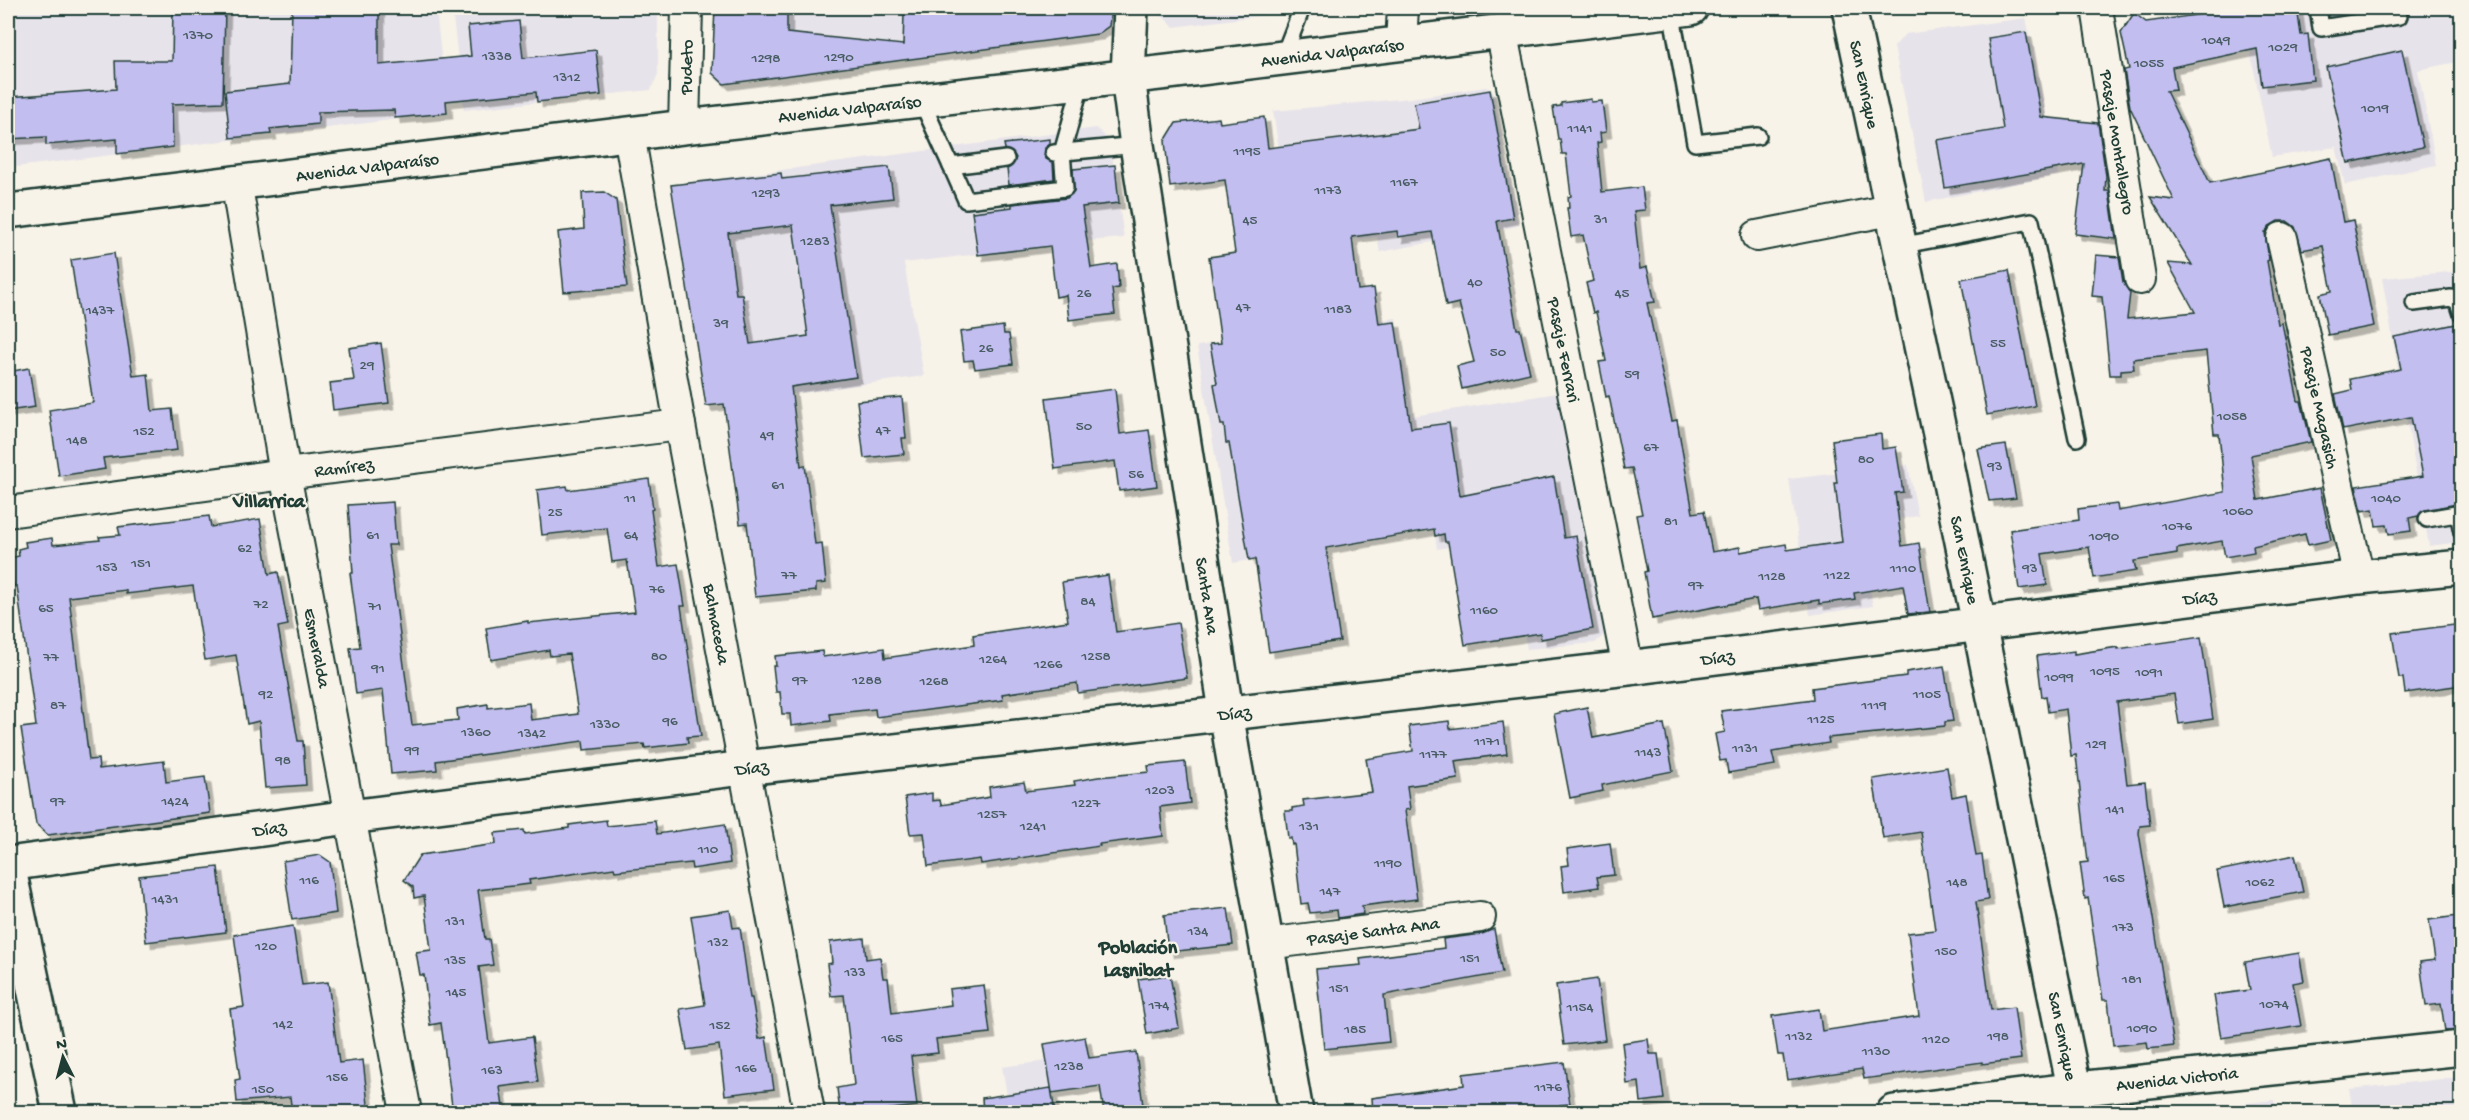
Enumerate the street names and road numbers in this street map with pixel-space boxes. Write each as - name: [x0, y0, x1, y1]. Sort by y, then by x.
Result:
- street label: Avenida Valparaíso: [1260, 35, 1406, 74]
- street label: Pudeto: [677, 39, 699, 96]
- street label: San Enrique: [1843, 39, 1883, 132]
- street label: Pasaje Montallegro: [2094, 68, 2138, 217]
- street label: Avenida Valparaíso: [777, 92, 923, 129]
- street label: Avenida Valparaíso: [295, 150, 440, 188]
- street label: Pasaje Ferrari: [1541, 295, 1583, 405]
- street label: Pasaje Magasich: [2294, 344, 2342, 472]
- street label: Ramírez: [313, 455, 376, 483]
- street label: San Enrique: [1944, 514, 1983, 607]
- street label: Santa Ana: [1189, 556, 1222, 637]
- street label: Balmaceda: [697, 581, 733, 668]
- street label: Díaz: [2181, 587, 2219, 612]
- street label: Esmeralda: [298, 607, 334, 691]
- street label: Díaz: [1699, 647, 1737, 672]
- street label: Díaz: [1216, 703, 1254, 727]
- street label: Díaz: [733, 757, 771, 782]
- street label: Díaz: [251, 818, 289, 843]
- street label: Pasaje Santa Ana: [1305, 914, 1442, 952]
- street label: San Enrique: [2042, 990, 2080, 1083]
- street label: Avenida Victoria: [2115, 1064, 2240, 1098]

